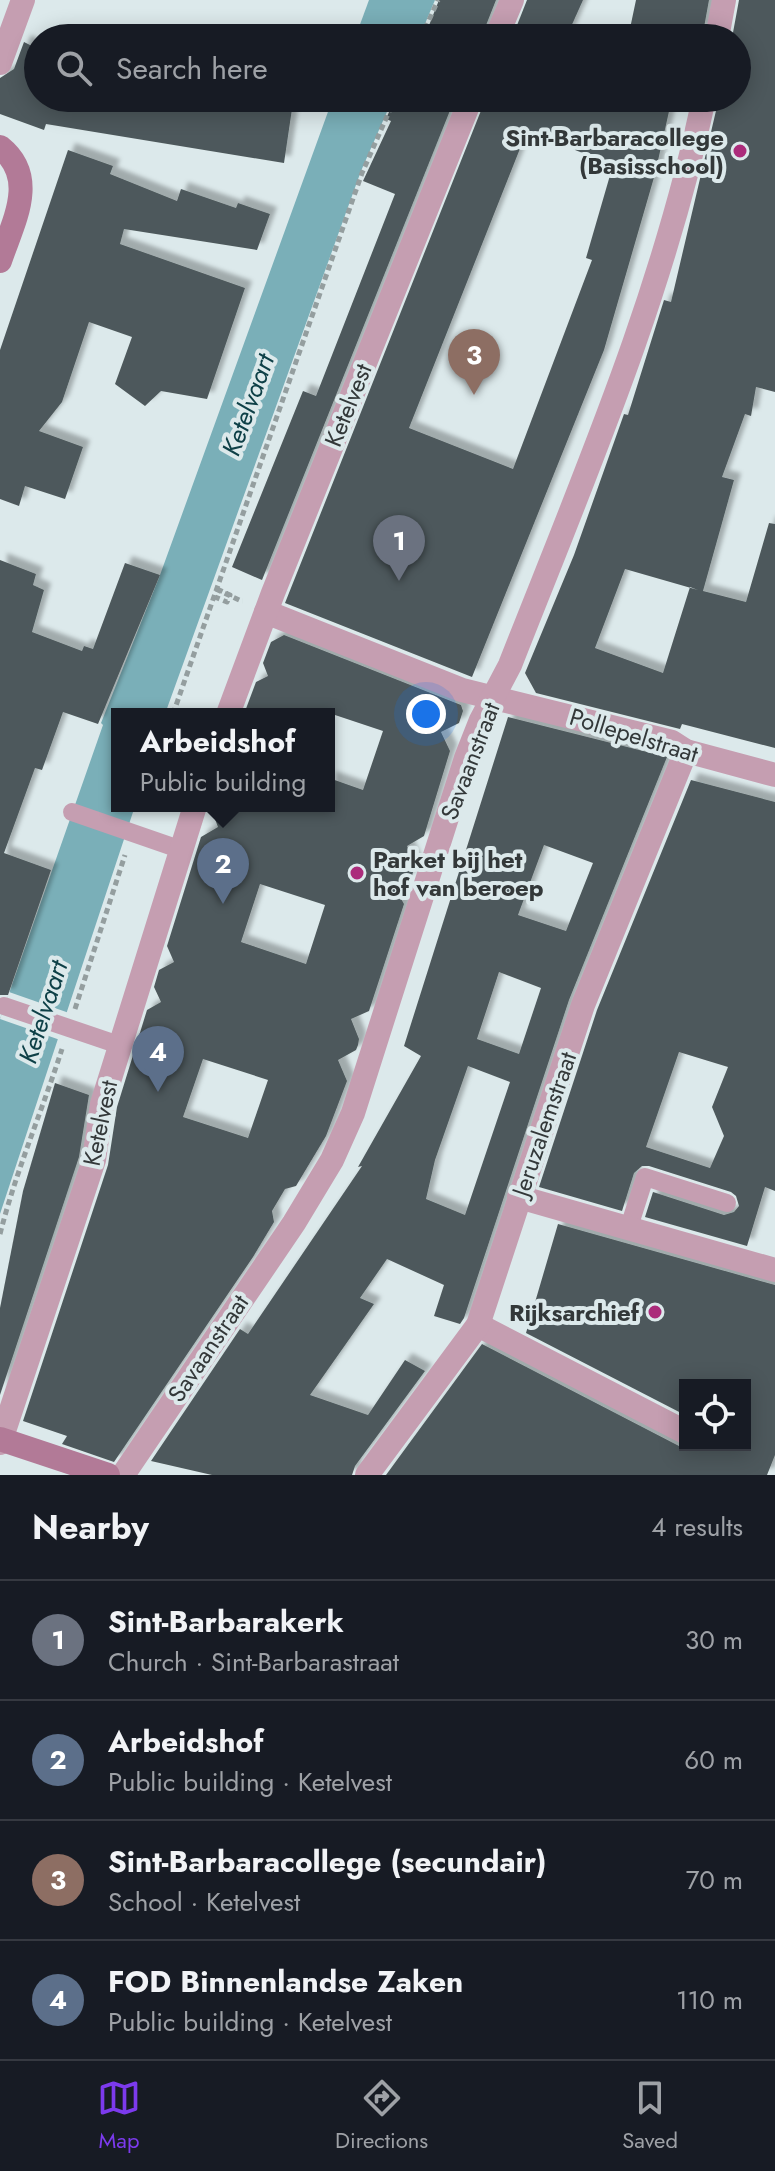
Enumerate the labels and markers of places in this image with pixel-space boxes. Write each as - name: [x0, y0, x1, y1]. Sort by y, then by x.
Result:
- place label: Sint-Barbaracollege (Basisschool): [505, 120, 724, 183]
- marker: Sint-Barbaracollege (Basisschool): [731, 142, 749, 160]
- pin: 3: [448, 329, 500, 395]
- pin: 1: [373, 515, 425, 581]
- pin: 2: [197, 838, 249, 904]
- place label: Parket bij het hof van beroep: [373, 842, 544, 905]
- marker: Parket bij het hof van beroep: [348, 864, 366, 882]
- pin: 4: [132, 1026, 184, 1092]
- place label: Rijksarchief: [509, 1295, 641, 1330]
- marker: Rijksarchief: [646, 1303, 664, 1321]

